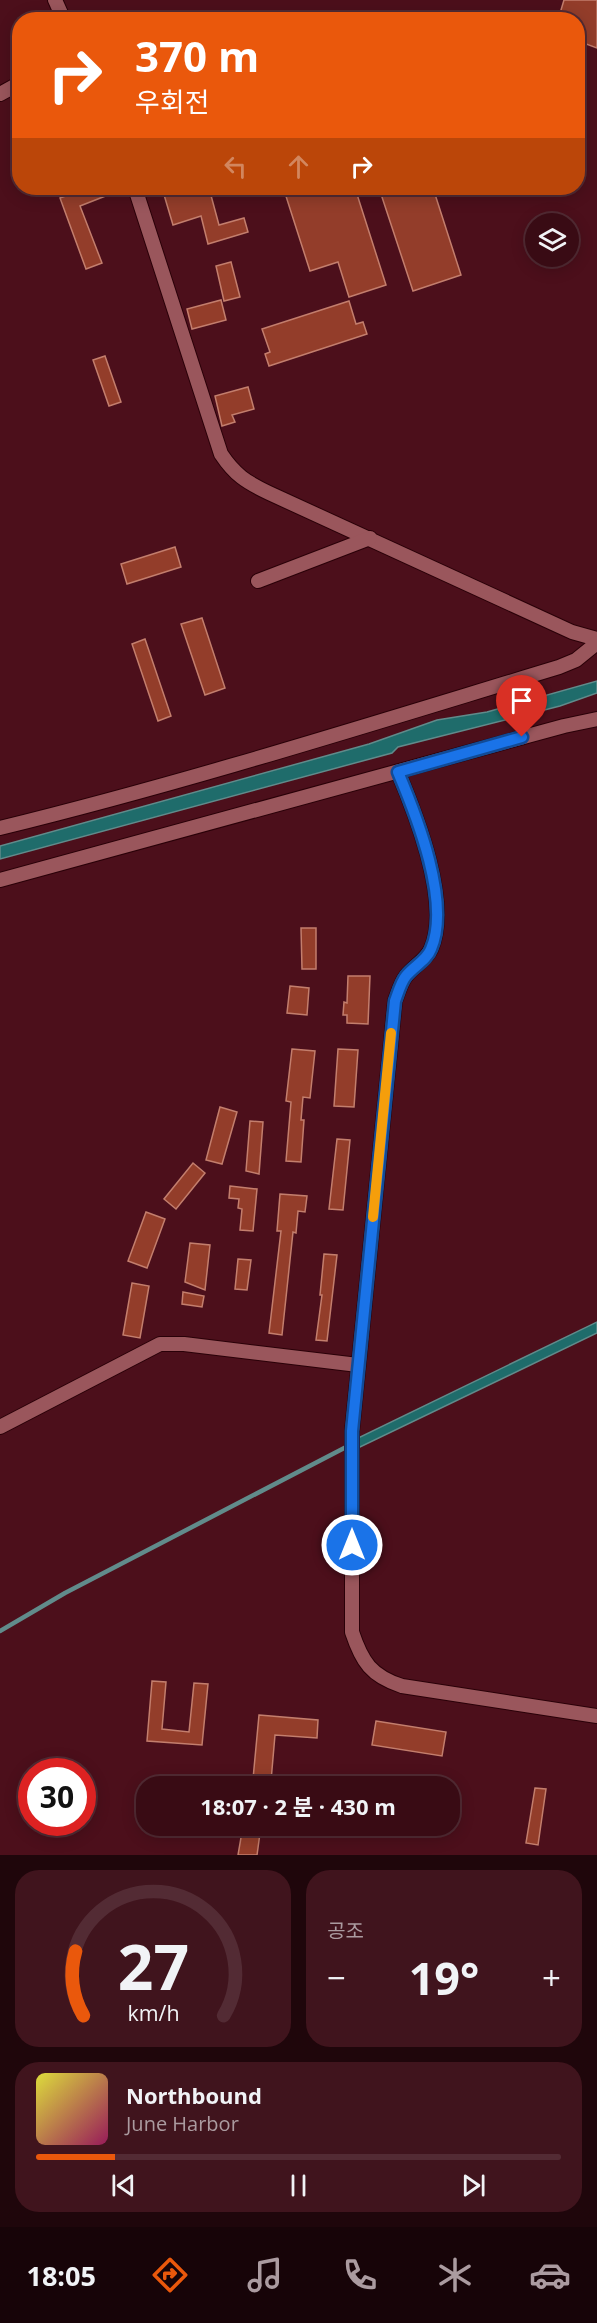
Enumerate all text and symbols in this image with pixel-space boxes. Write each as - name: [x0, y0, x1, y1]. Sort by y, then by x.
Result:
- text: 370 m: [135, 27, 259, 84]
- icon: right: [36, 36, 114, 114]
- text: 우회전: [135, 83, 210, 120]
- icon: left: [219, 150, 252, 183]
- icon: ahead: [282, 150, 315, 183]
- icon: right: [345, 150, 378, 183]
- map controls: [525, 213, 579, 267]
- button: layers: [525, 213, 579, 267]
- pin: [496, 675, 547, 737]
- icon: arrive: [505, 684, 538, 717]
- position arrow: [320, 1513, 384, 1577]
- speed limit sign: 30: [18, 1758, 96, 1836]
- text: 18:07 · 2 분 · 430 m: [200, 1791, 396, 1821]
- text: 공조: [327, 1917, 364, 1944]
- text: 27: [117, 1923, 189, 2008]
- text: 19°: [409, 1947, 479, 2008]
- text: −: [327, 1955, 346, 2000]
- text: +: [542, 1955, 561, 2000]
- text: km/h: [127, 1998, 179, 2027]
- text: Northbound: [126, 2080, 262, 2110]
- text: June Harbor: [126, 2110, 239, 2137]
- icon: previous: [107, 2169, 140, 2202]
- icon: pause: [282, 2169, 315, 2202]
- icon: next: [457, 2169, 490, 2202]
- icon: directions: [149, 2254, 191, 2296]
- icon: music: [244, 2254, 286, 2296]
- icon: phone: [339, 2254, 381, 2296]
- icon: climate: [434, 2254, 476, 2296]
- icon: car: [529, 2254, 571, 2296]
- text: 18:05: [26, 2257, 96, 2294]

